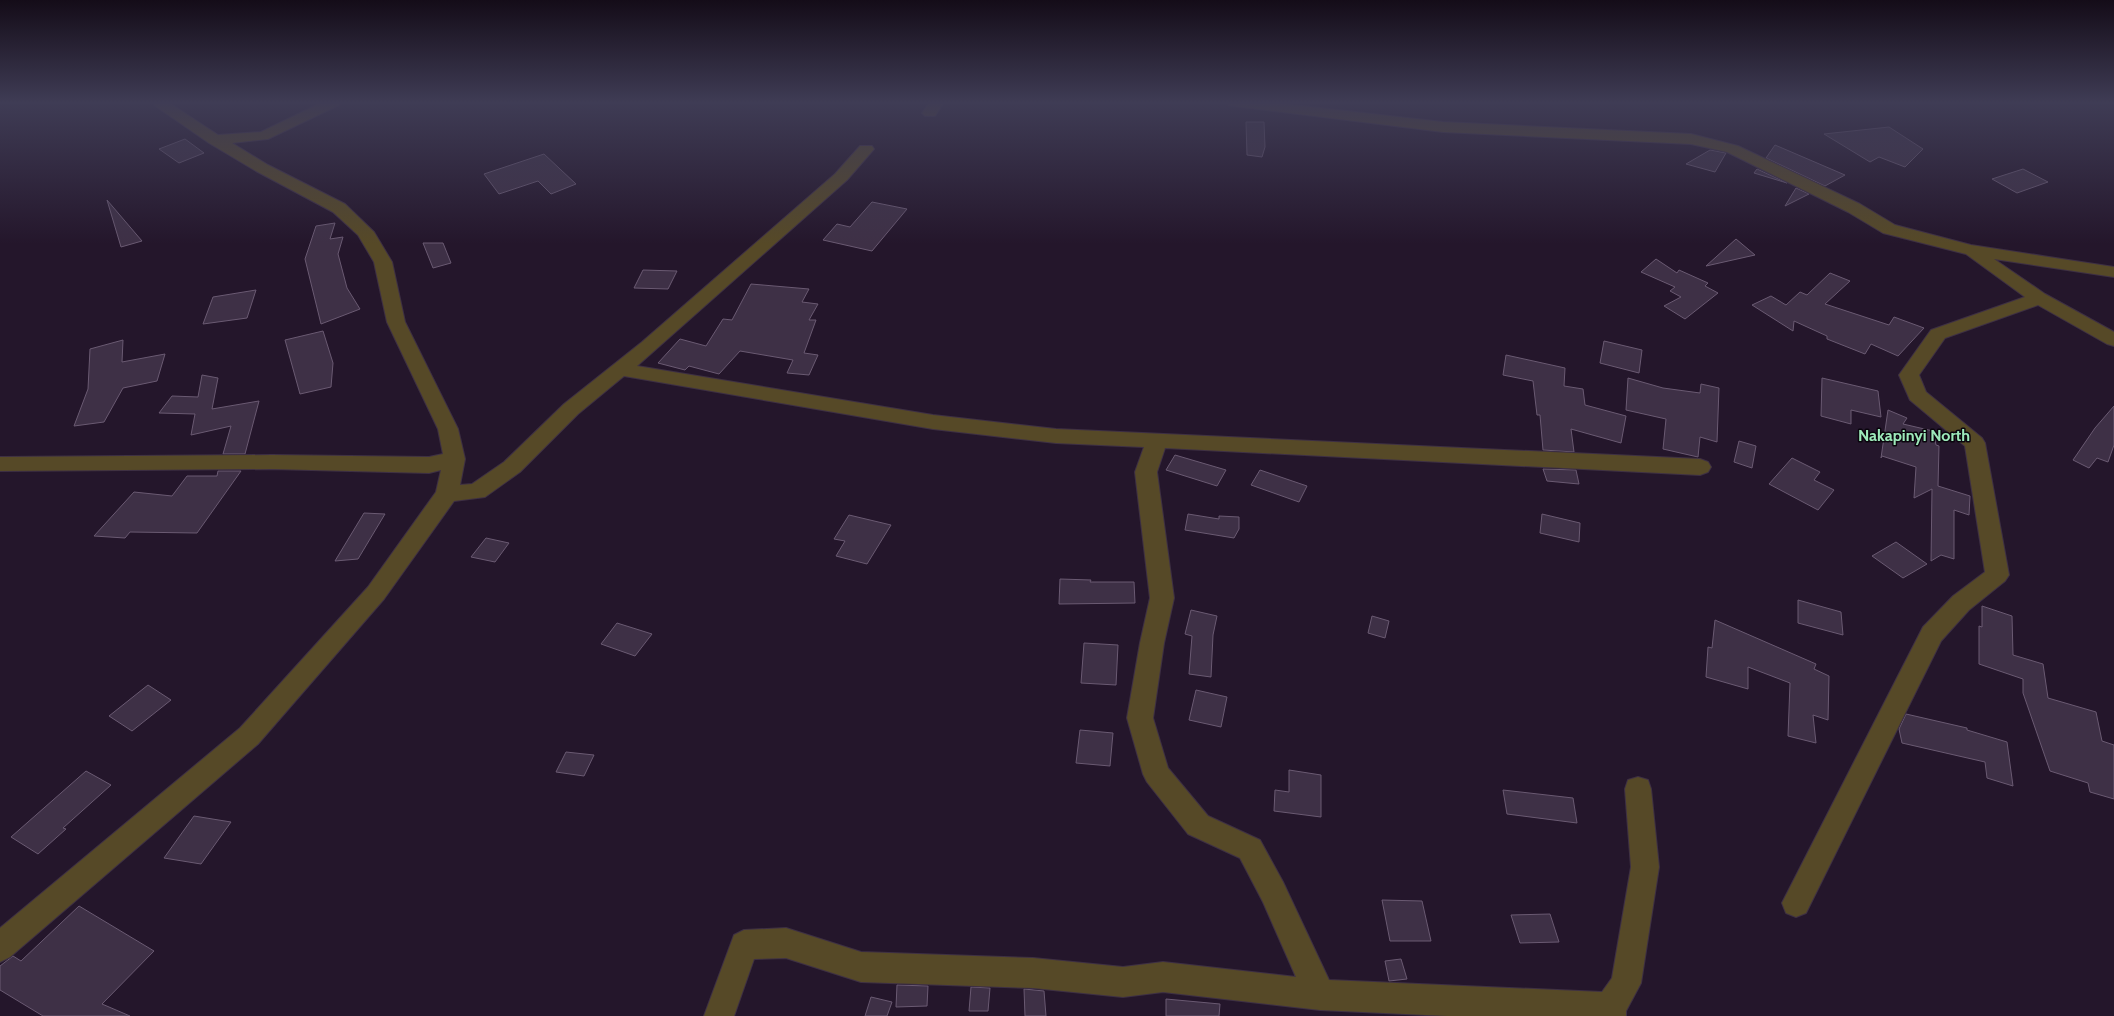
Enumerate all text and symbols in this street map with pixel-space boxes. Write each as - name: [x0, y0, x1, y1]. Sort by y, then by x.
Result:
- district label: Nakapinyi North: [1858, 426, 1970, 445]

